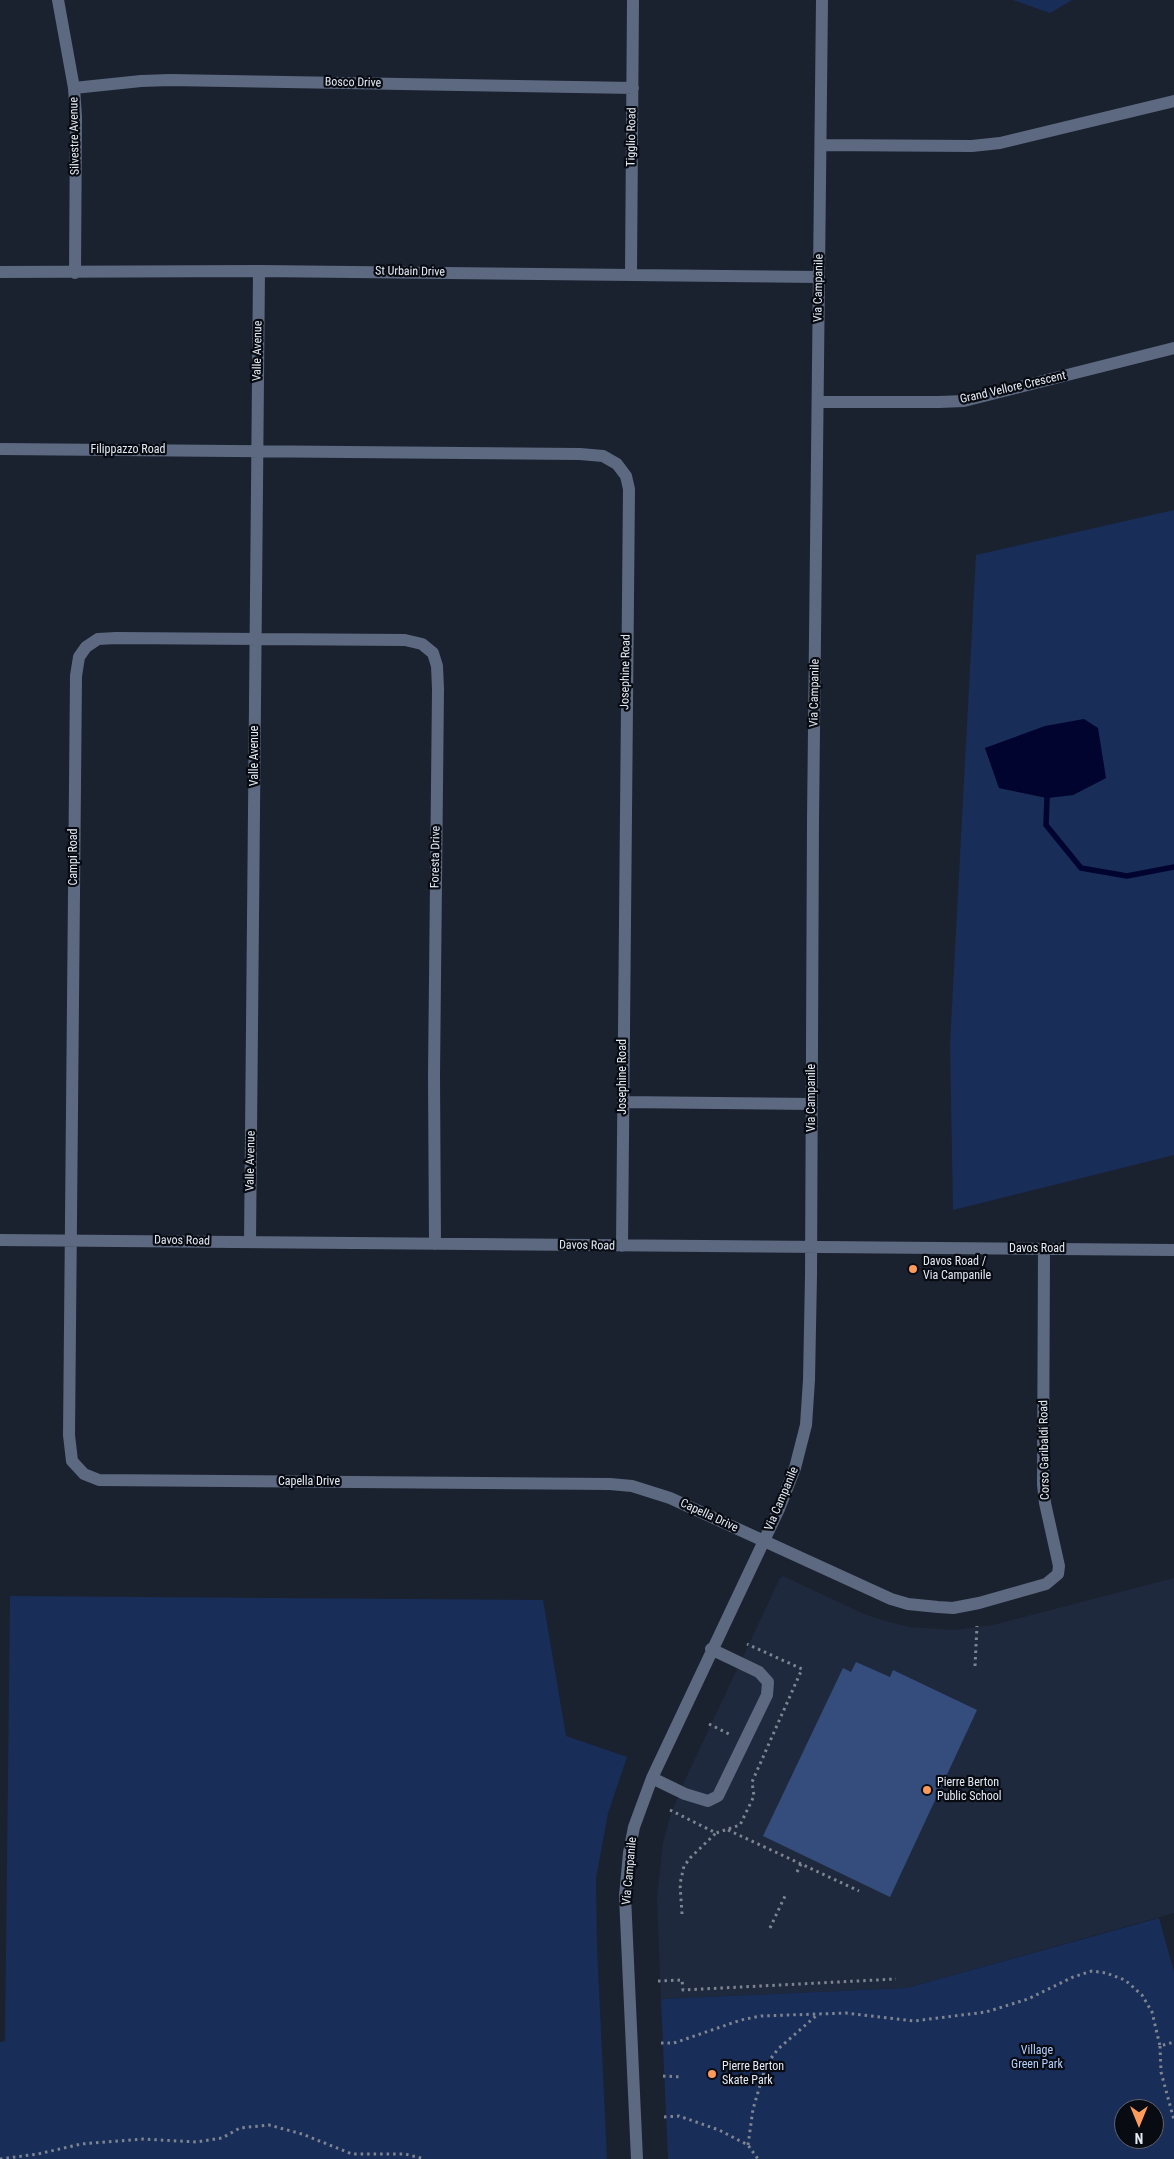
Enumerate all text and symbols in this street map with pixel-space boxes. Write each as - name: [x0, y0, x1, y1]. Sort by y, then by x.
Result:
- street label: Bosco Drive: [325, 75, 381, 91]
- street label: Silvestre Avenue: [67, 97, 83, 175]
- street label: Tigglio Road: [624, 107, 640, 167]
- street label: Via Campanile: [811, 254, 827, 322]
- street label: St Urbain Drive: [375, 264, 445, 280]
- street label: Valle Avenue: [250, 321, 266, 381]
- street label: Grand Vellore Crescent: [959, 369, 1067, 407]
- street label: Filippazzo Road: [91, 443, 165, 457]
- street label: Josephine Road: [618, 634, 634, 710]
- street label: Via Campanile: [807, 659, 823, 727]
- street label: Valle Avenue: [248, 726, 262, 786]
- street label: Foresta Drive: [428, 826, 444, 888]
- street label: Campi Road: [67, 828, 81, 886]
- street label: Josephine Road: [616, 1039, 630, 1115]
- street label: Via Campanile: [805, 1064, 819, 1132]
- street label: Valle Avenue: [243, 1131, 259, 1191]
- street label: Davos Road: [154, 1233, 210, 1249]
- street label: Davos Road: [559, 1238, 615, 1254]
- street label: Davos Road: [1009, 1242, 1065, 1256]
- place label: Davos Road / Via Campanile: [923, 1255, 991, 1283]
- marker: Davos Road / Via Campanile: [907, 1263, 919, 1275]
- street label: Corso Garibaldi Road: [1037, 1400, 1053, 1500]
- street label: Via Campanile: [762, 1465, 802, 1533]
- street label: Capella Drive: [278, 1475, 340, 1489]
- street label: Capella Drive: [678, 1496, 740, 1536]
- place label: Pierre Berton Public School: [937, 1776, 1002, 1804]
- marker: Pierre Berton Public School: [921, 1784, 933, 1796]
- street label: Via Campanile: [620, 1836, 640, 1906]
- park label: Village Green Park: [1011, 2044, 1063, 2072]
- place label: Pierre Berton Skate Park: [722, 2060, 784, 2088]
- marker: Pierre Berton Skate Park: [706, 2068, 718, 2080]
- north arrow: [1114, 2099, 1164, 2149]
- text: N: [1135, 2130, 1143, 2146]

